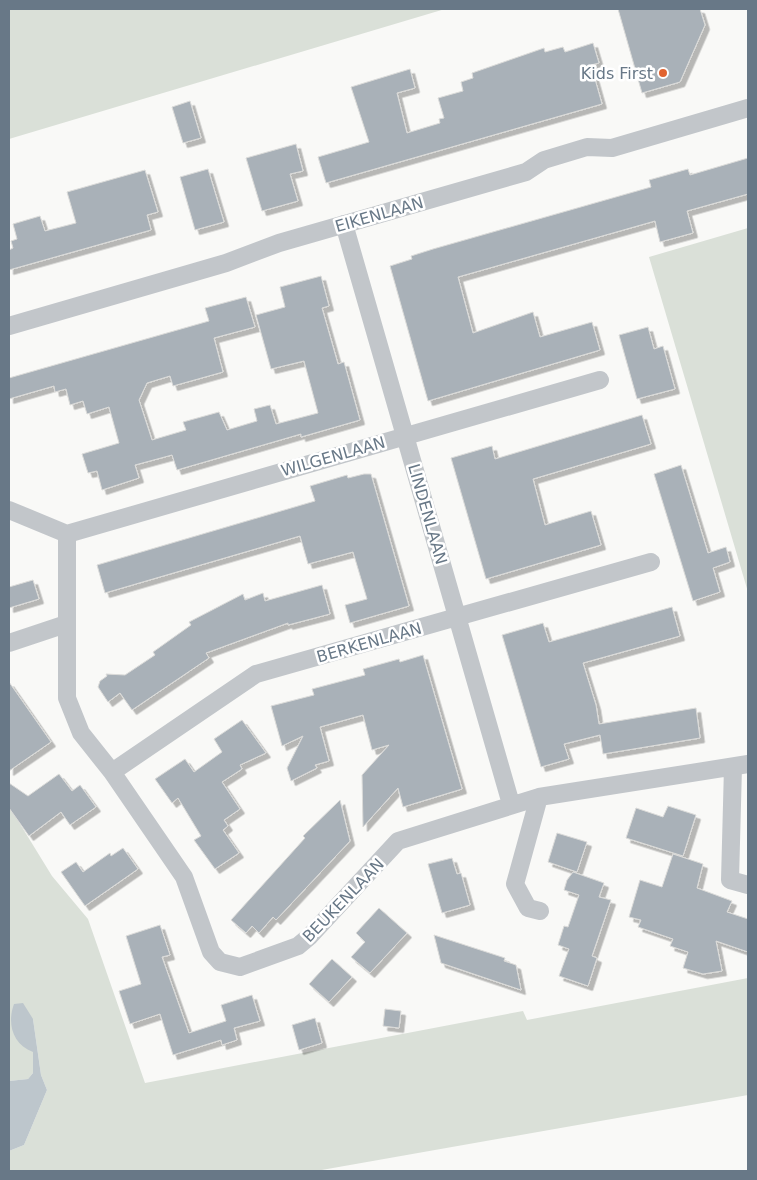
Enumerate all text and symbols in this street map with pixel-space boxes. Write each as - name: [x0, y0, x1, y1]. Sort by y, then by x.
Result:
- place label: Kids First: [581, 64, 653, 83]
- marker: Kids First: [657, 67, 669, 79]
- street label: EIKENLAAN: [333, 193, 425, 236]
- street label: WILGENLAAN: [279, 433, 387, 480]
- street label: LINDENLAAN: [404, 462, 451, 567]
- street label: BERKENLAAN: [314, 618, 424, 667]
- street label: BEUKENLAAN: [299, 855, 388, 946]

